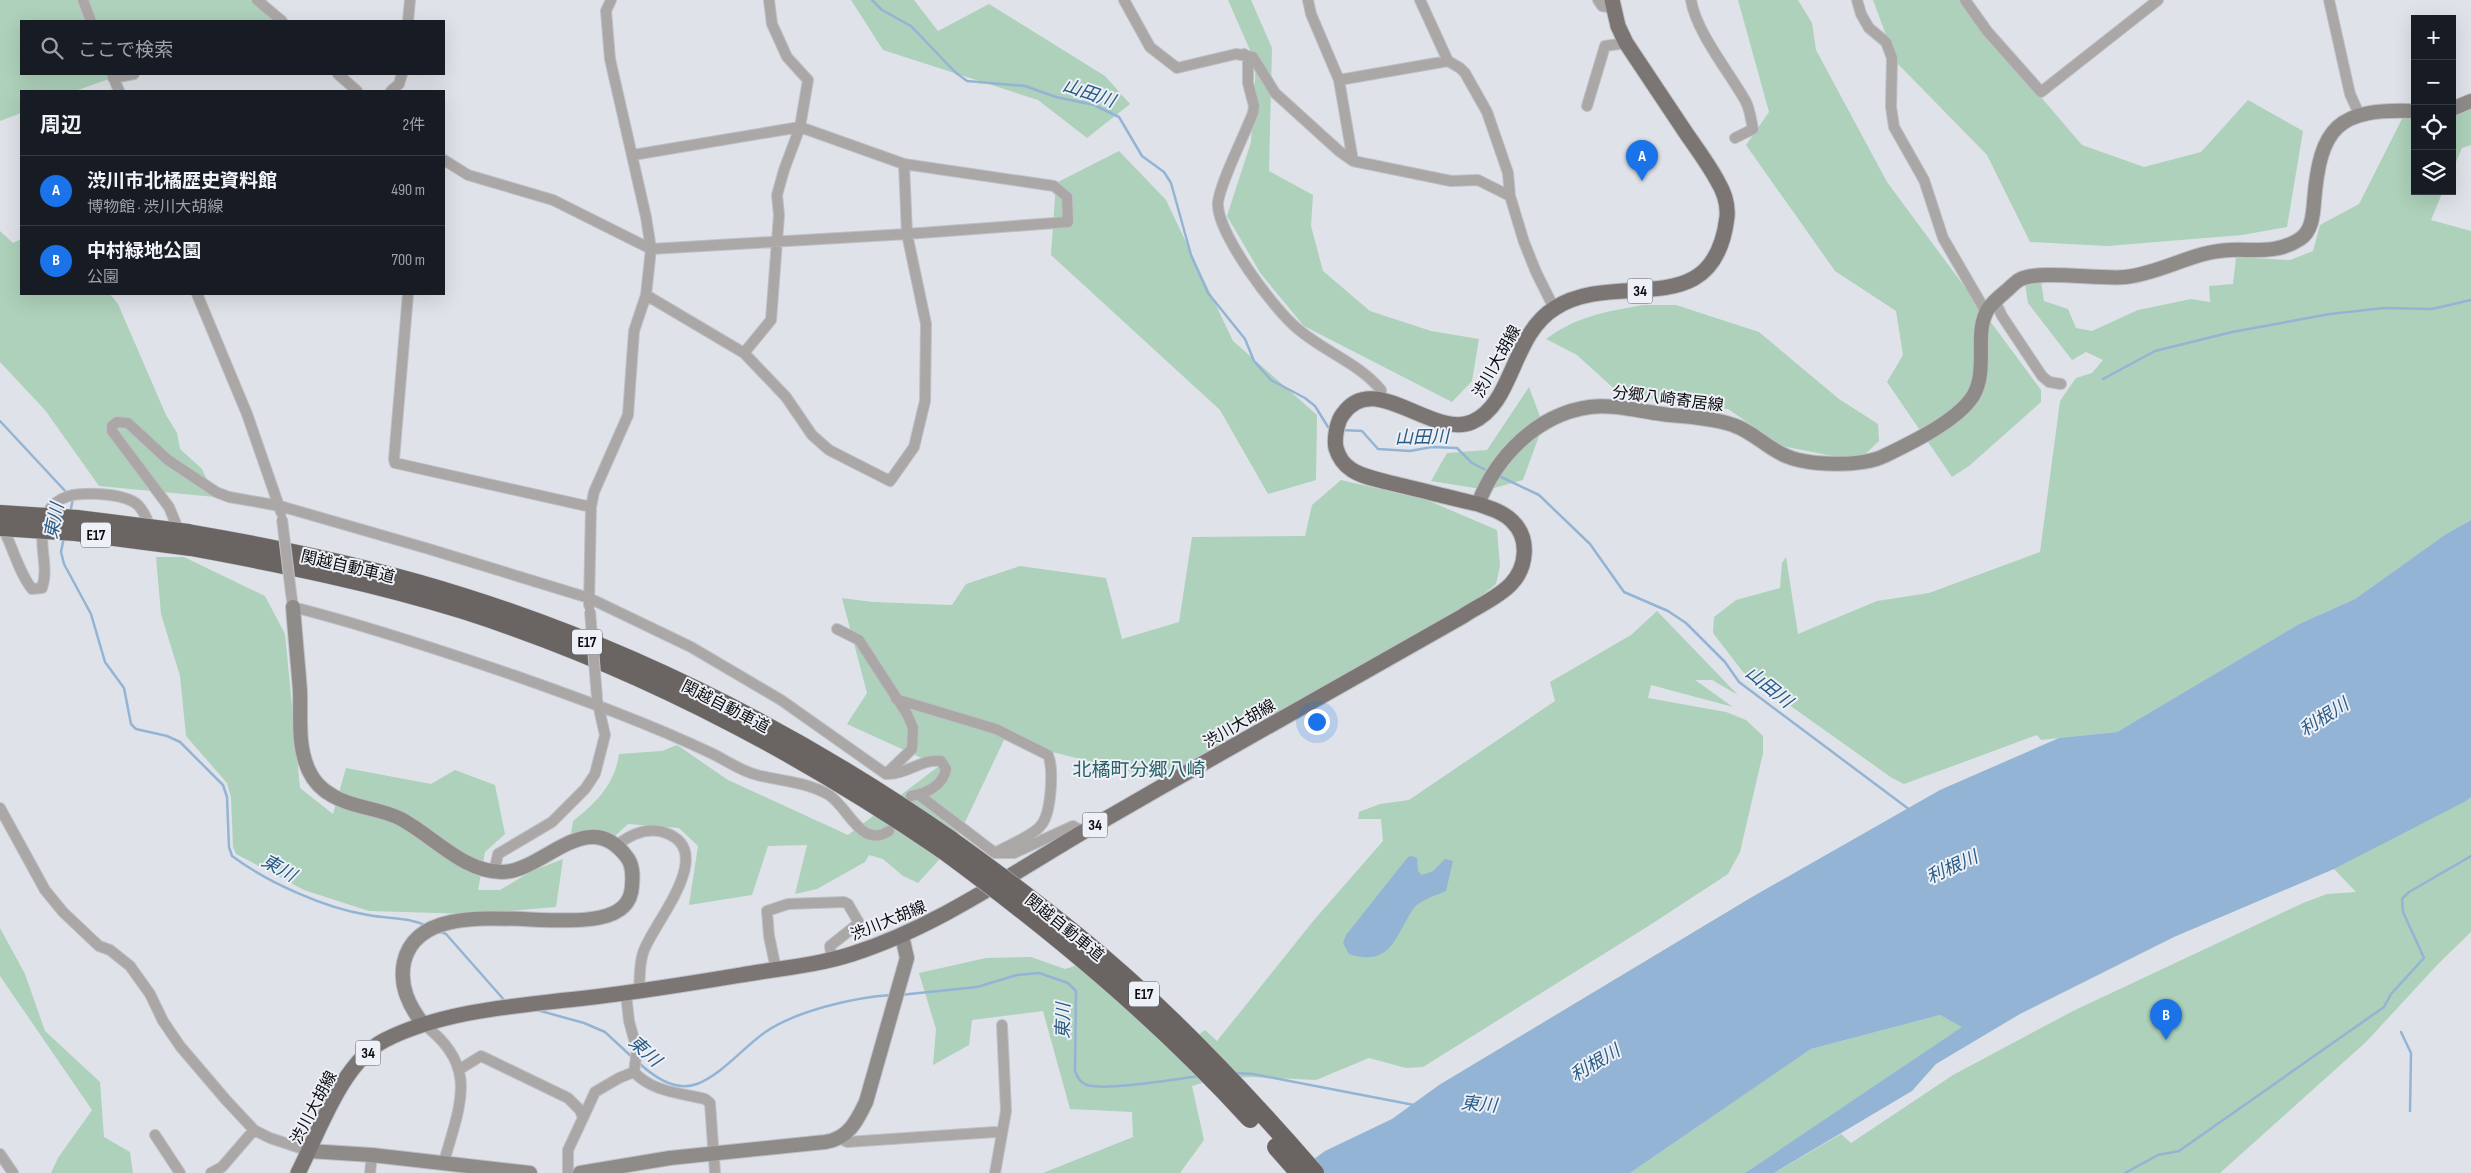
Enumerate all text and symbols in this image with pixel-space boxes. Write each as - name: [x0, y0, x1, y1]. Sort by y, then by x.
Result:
- map controls: [2411, 15, 2456, 195]
- button: +: [2411, 15, 2456, 60]
- search box: [20, 20, 445, 75]
- icon: search: [38, 34, 66, 62]
- text: ここで検索: [78, 39, 173, 62]
- button: −: [2411, 60, 2456, 105]
- water label: 山田川: [1060, 75, 1120, 113]
- button: locate: [2411, 105, 2456, 150]
- text: 周辺: [40, 113, 82, 138]
- text: 2件: [402, 116, 425, 135]
- pin: A: [1626, 140, 1658, 181]
- button: layers: [2411, 150, 2456, 195]
- text: 渋川市北橘歴史資料館: [87, 170, 277, 193]
- text: A: [52, 181, 60, 200]
- text: 490 m: [391, 181, 425, 200]
- text: 博物館 · 渋川大胡線: [87, 198, 223, 217]
- text: 中村緑地公園: [87, 240, 201, 263]
- text: B: [52, 251, 60, 270]
- text: 700 m: [392, 251, 425, 270]
- text: 公園: [87, 268, 119, 287]
- road number: 34: [1628, 278, 1652, 304]
- street label: 渋川大胡線: [1470, 322, 1525, 401]
- street label: 分郷八崎寄居線: [1611, 383, 1725, 416]
- water label: 山田川: [1395, 426, 1451, 448]
- water label: 東川: [41, 499, 69, 541]
- road number: E17: [81, 522, 111, 548]
- street label: 関越自動車道: [299, 547, 397, 588]
- road number: E17: [572, 630, 602, 654]
- water label: 山田川: [1741, 662, 1798, 714]
- street label: 関越自動車道: [678, 677, 772, 738]
- water label: 利根川: [2296, 693, 2354, 741]
- street label: 渋川大胡線: [1200, 696, 1279, 753]
- your location: [1304, 709, 1330, 735]
- district label: 北橘町分郷八崎: [1072, 759, 1206, 782]
- road number: 34: [1082, 812, 1108, 838]
- water label: 利根川: [1923, 846, 1983, 888]
- water label: 東川: [258, 851, 301, 887]
- street label: 関越自動車道: [1021, 891, 1107, 966]
- street label: 渋川大胡線: [848, 898, 929, 945]
- road number: E17: [1129, 982, 1159, 1006]
- pin: B: [2150, 999, 2182, 1040]
- water label: 東川: [1053, 1001, 1074, 1039]
- water label: 東川: [624, 1032, 667, 1073]
- water label: 利根川: [1567, 1039, 1626, 1086]
- road number: 34: [356, 1040, 380, 1066]
- street label: 渋川大胡線: [287, 1068, 341, 1147]
- water label: 東川: [1460, 1092, 1500, 1117]

